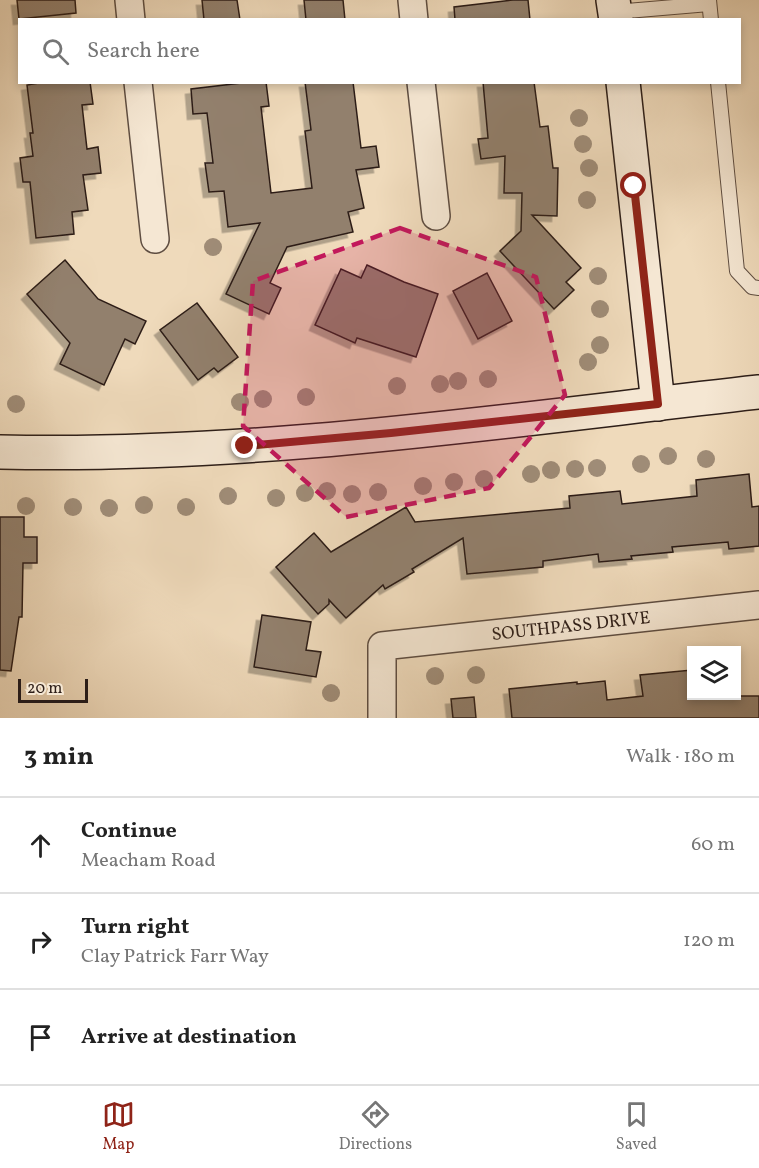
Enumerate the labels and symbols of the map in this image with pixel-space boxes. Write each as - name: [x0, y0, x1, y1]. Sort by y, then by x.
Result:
- route start: [620, 172, 646, 198]
- route end: [231, 432, 257, 458]
- street label: SOUTHPASS DRIVE: [490, 606, 652, 648]
- scale bar: [18, 676, 88, 704]

